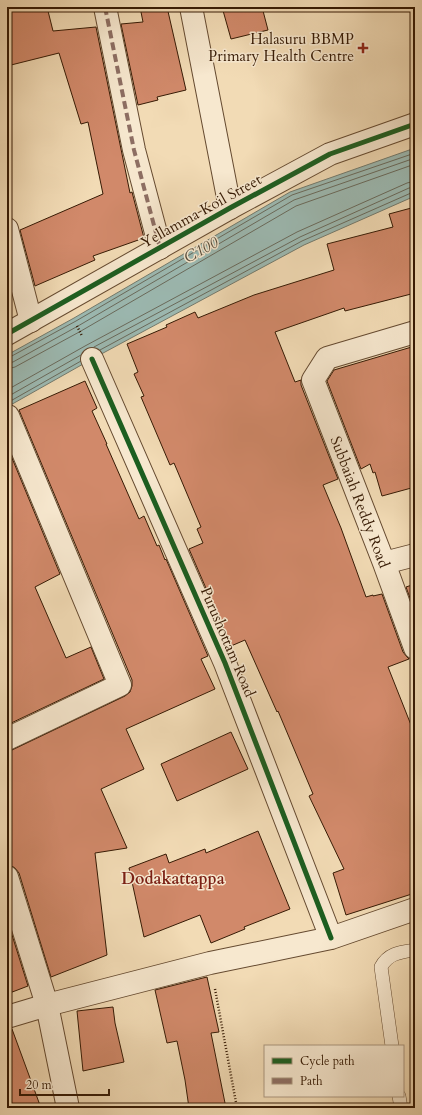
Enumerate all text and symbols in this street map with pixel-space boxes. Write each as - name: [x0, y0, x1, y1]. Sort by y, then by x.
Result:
- place label: Halasuru BBMP Primary Health Centre: [208, 29, 354, 66]
- marker: Halasuru BBMP Primary Health Centre: [357, 42, 369, 54]
- street label: Yellamma Koil Street: [137, 169, 265, 253]
- water label: C100: [180, 231, 223, 268]
- street label: Subbaiah Reddy Road: [326, 433, 394, 571]
- street label: Purushottam Road: [196, 584, 260, 700]
- district label: Dodakattappa: [121, 868, 225, 890]
- legend: [264, 1045, 404, 1097]
- text: Cycle path: [300, 1053, 355, 1069]
- scale bar: [20, 1071, 109, 1097]
- text: Path: [300, 1073, 323, 1089]
- text: 20 m: [26, 1077, 53, 1093]

